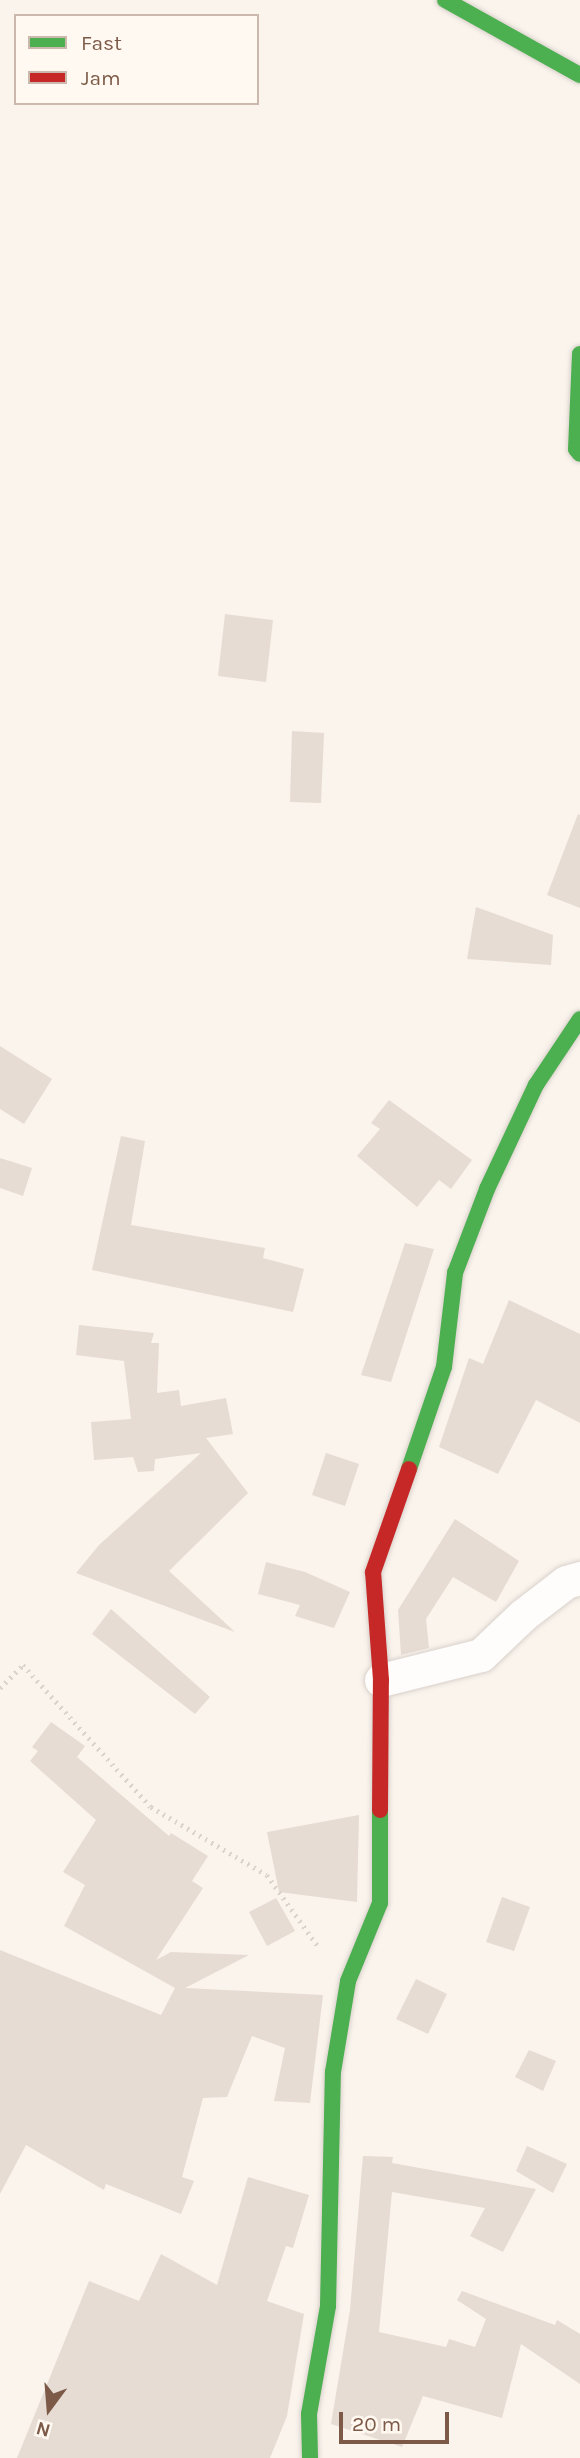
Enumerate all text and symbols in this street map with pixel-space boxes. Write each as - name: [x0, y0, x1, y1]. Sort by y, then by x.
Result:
- legend: [14, 14, 259, 105]
- text: Fast: [81, 31, 122, 55]
- text: Jam: [81, 66, 121, 90]
- north arrow: [14, 2374, 84, 2444]
- scale bar: [342, 2398, 452, 2442]
- text: 20 m: [352, 2412, 401, 2436]
- text: N: [34, 2417, 53, 2442]

